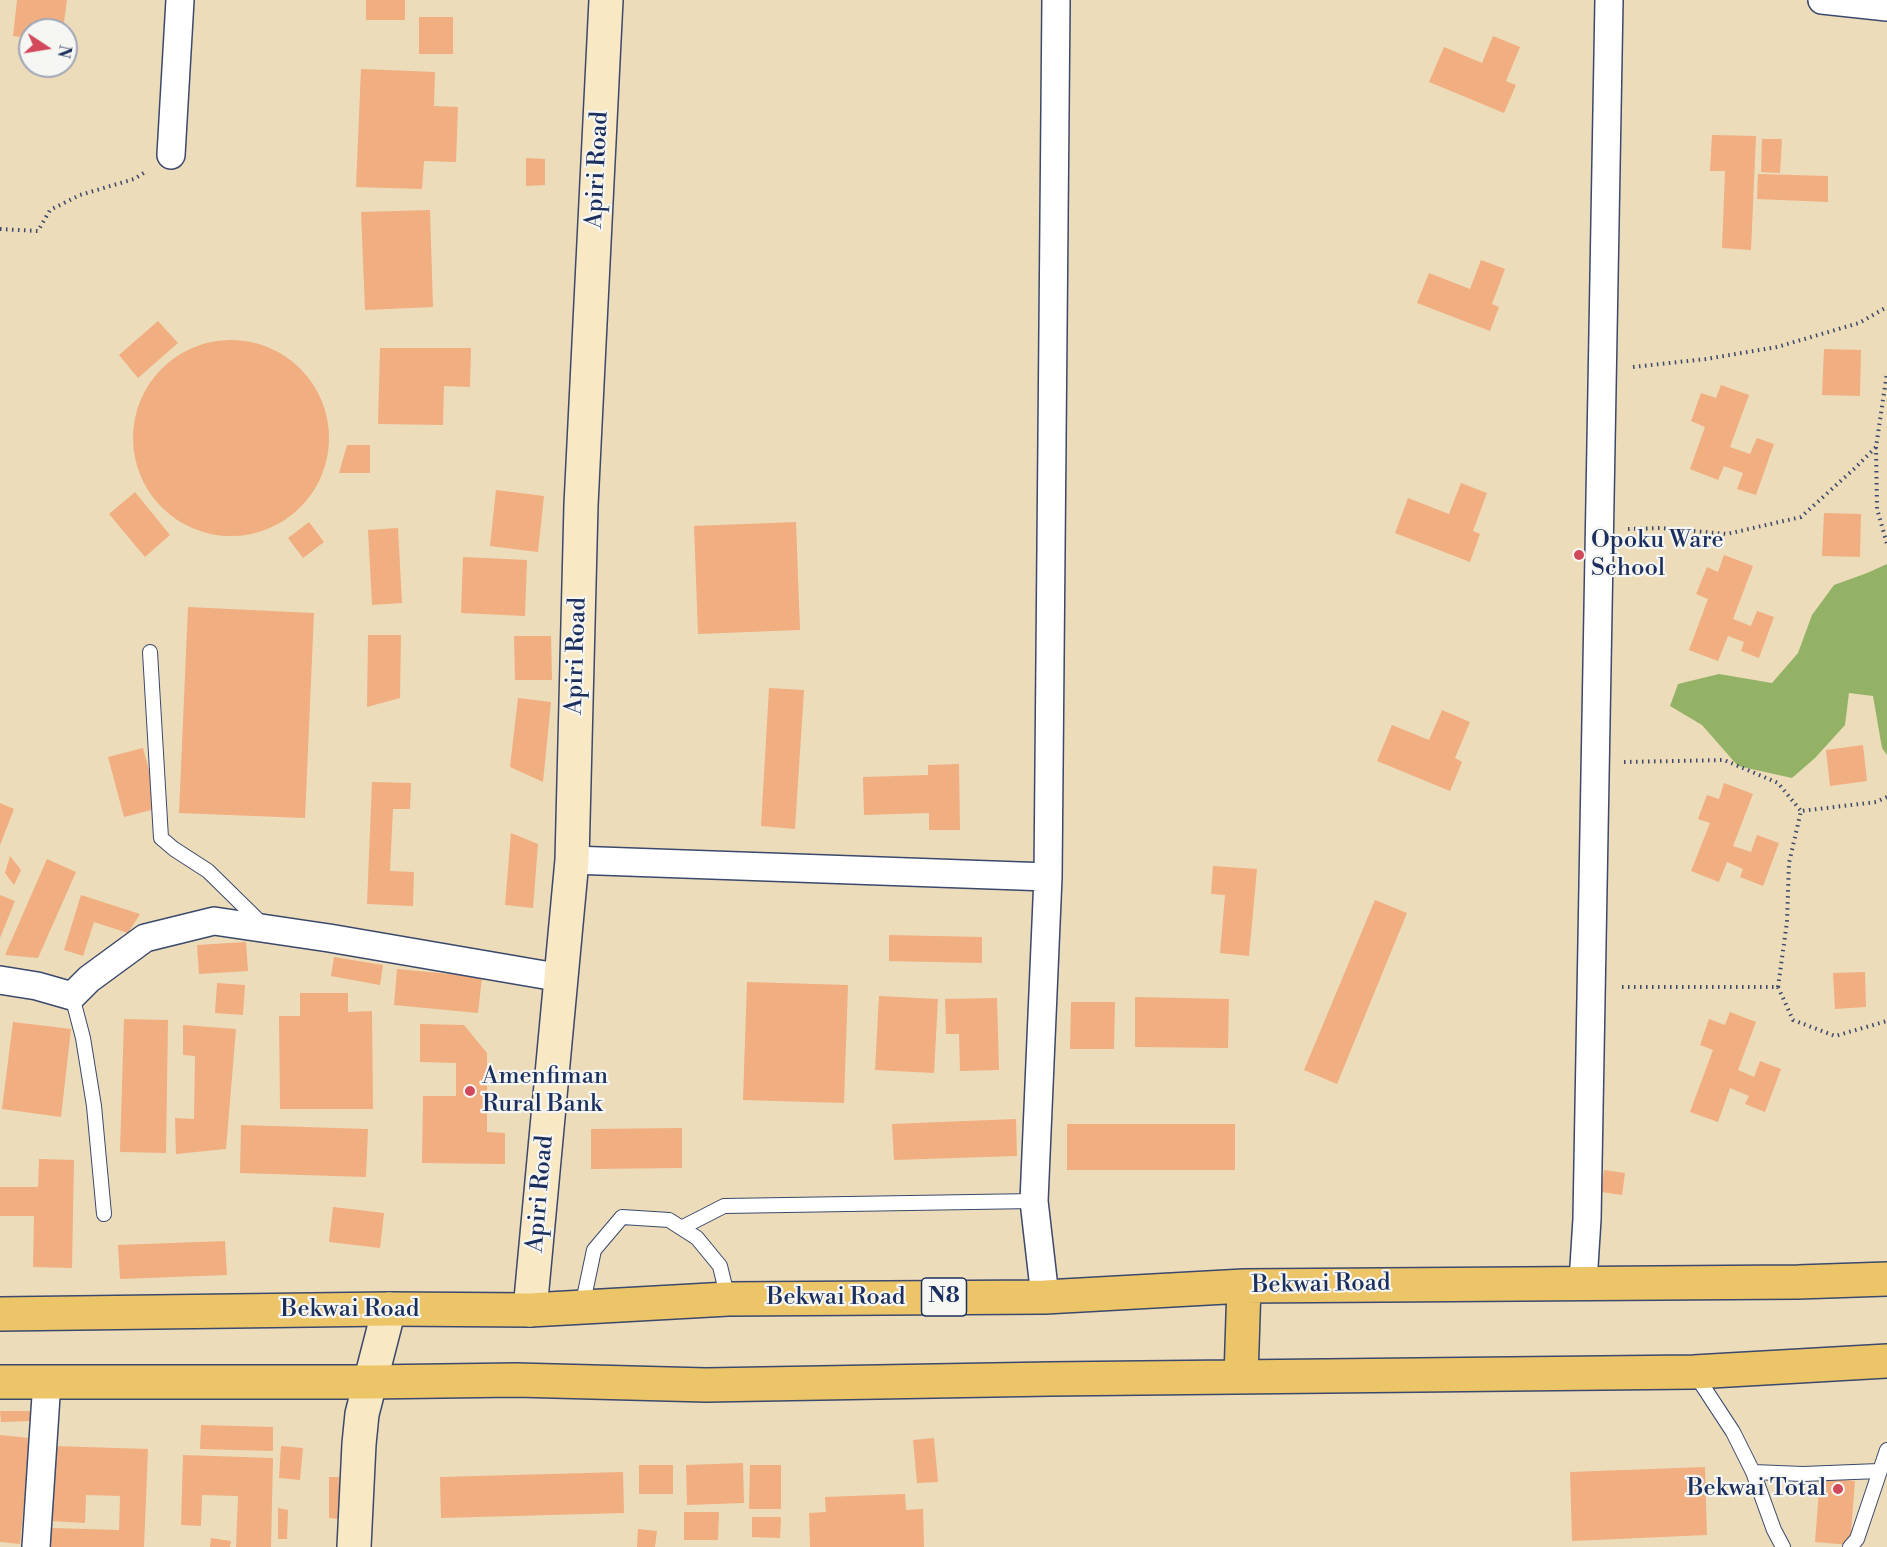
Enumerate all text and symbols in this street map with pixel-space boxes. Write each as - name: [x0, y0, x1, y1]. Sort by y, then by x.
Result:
- north arrow: [18, 18, 78, 78]
- text: N: [53, 43, 75, 60]
- street label: Apiri Road: [581, 111, 615, 229]
- place label: Opoku Ware School: [1591, 527, 1724, 583]
- marker: Opoku Ware School: [1572, 548, 1586, 562]
- street label: Apiri Road: [561, 597, 593, 715]
- place label: Amenfiman Rural Bank: [482, 1063, 608, 1119]
- marker: Amenfiman Rural Bank: [463, 1084, 477, 1098]
- street label: Apiri Road: [522, 1134, 560, 1254]
- street label: Bekwai Road: [1251, 1269, 1391, 1301]
- road number: N8: [922, 1278, 966, 1316]
- street label: Bekwai Road: [767, 1284, 905, 1312]
- street label: Bekwai Road: [281, 1296, 419, 1324]
- place label: Bekwai Total: [1687, 1475, 1826, 1503]
- marker: Bekwai Total: [1831, 1482, 1845, 1496]

